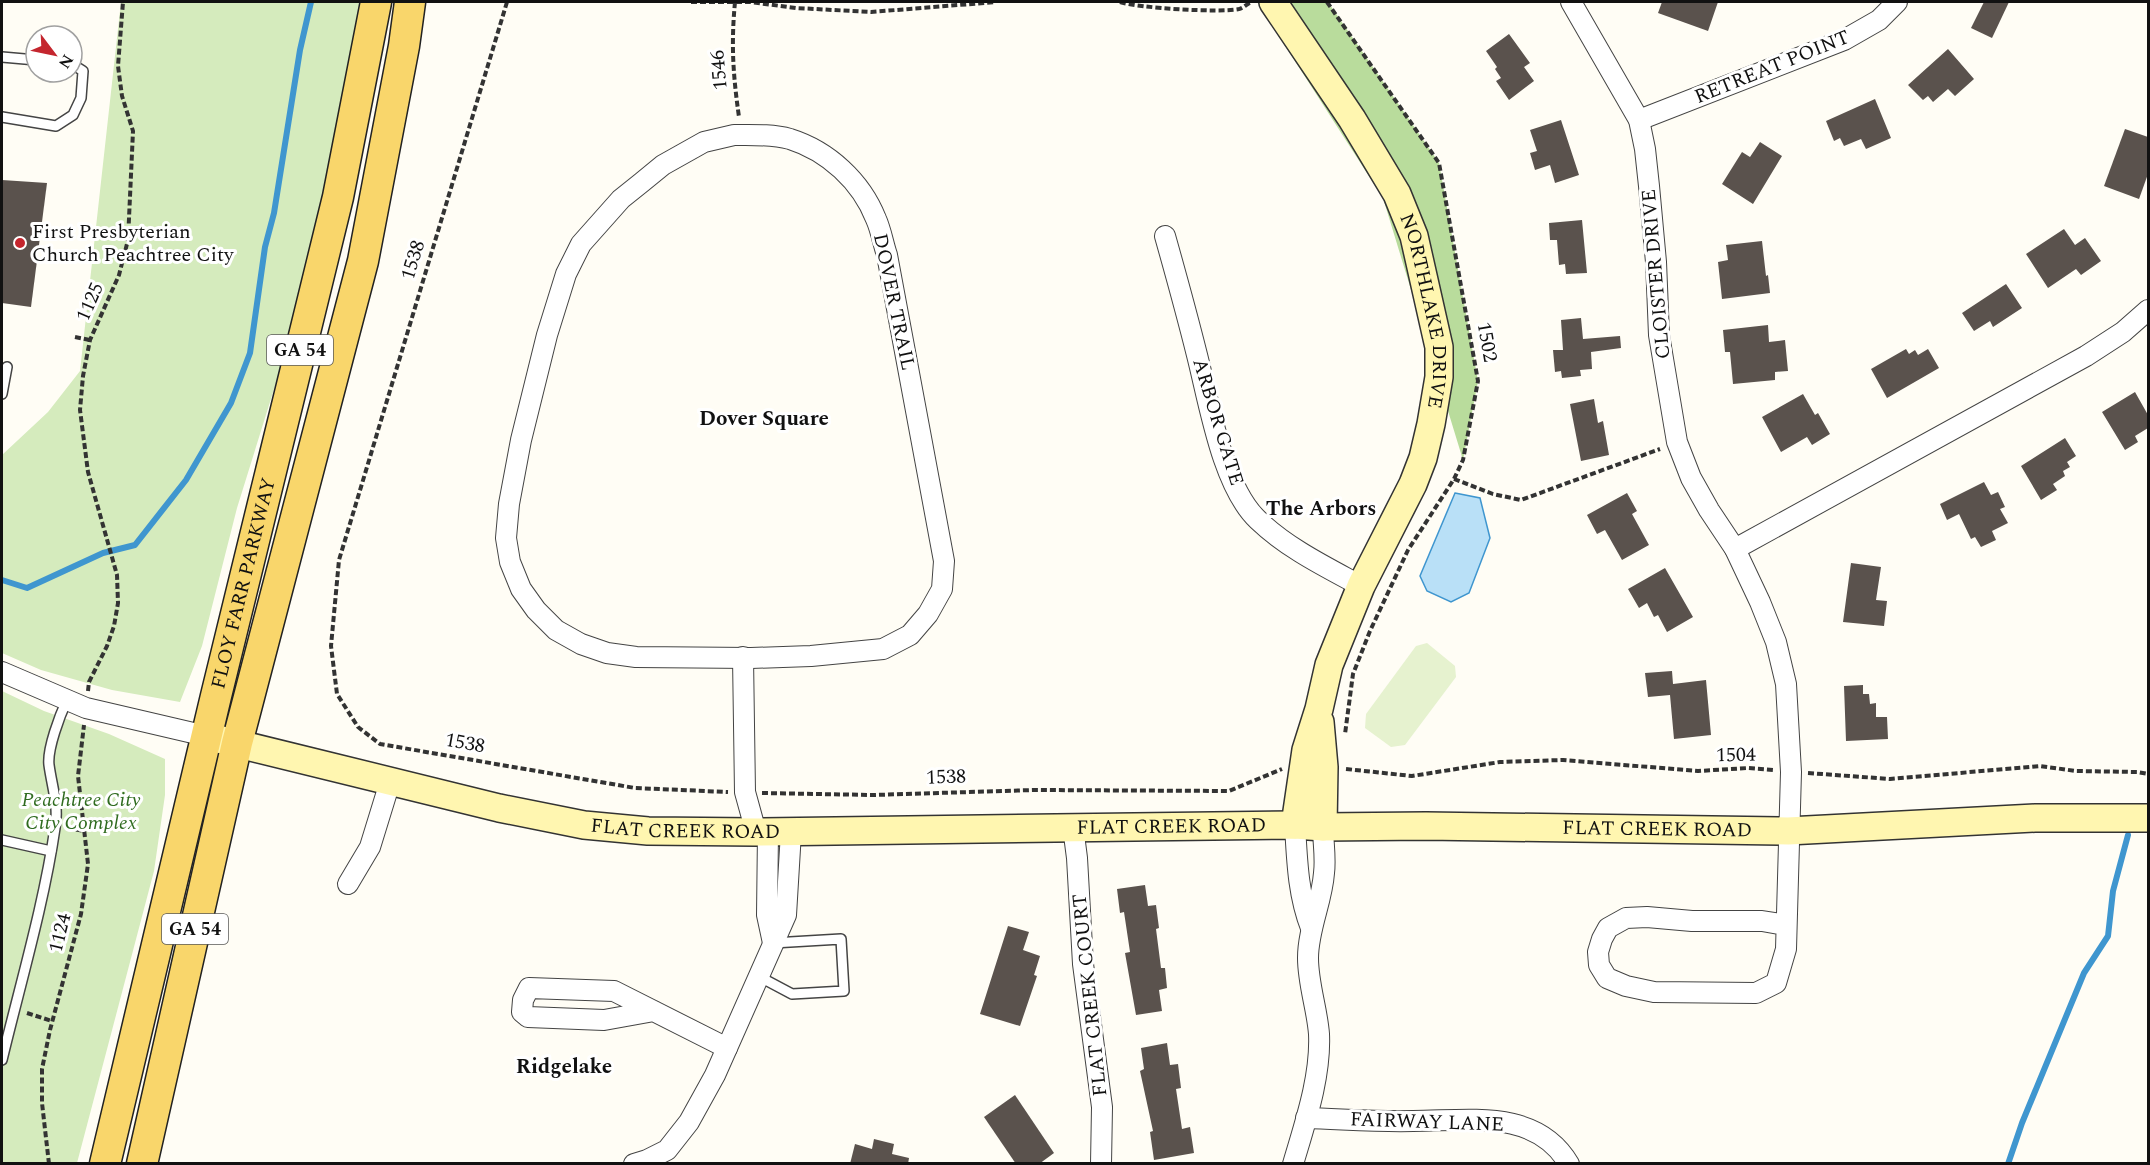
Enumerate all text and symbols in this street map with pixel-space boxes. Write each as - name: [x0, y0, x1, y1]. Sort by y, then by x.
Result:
- street label: RETREAT POINT: [1690, 22, 1854, 112]
- north arrow: [24, 24, 84, 84]
- street label: 1546: [702, 49, 736, 91]
- text: N: [52, 50, 80, 73]
- street label: CLOISTER DRIVE: [1634, 188, 1678, 360]
- street label: NORTHLAKE DRIVE: [1391, 209, 1454, 411]
- place label: First Presbyterian Church Peachtree City: [32, 217, 235, 270]
- street label: DOVER TRAIL: [865, 231, 923, 373]
- marker: First Presbyterian Church Peachtree City: [13, 236, 27, 250]
- street label: 1538: [393, 236, 433, 284]
- street label: 1125: [68, 278, 112, 326]
- street label: 1502: [1469, 320, 1505, 364]
- road number: GA 54: [267, 335, 333, 365]
- street label: ARBOR GATE: [1184, 355, 1252, 489]
- district label: Dover Square: [699, 403, 829, 435]
- street label: FLOY FARR PARKWAY: [203, 475, 284, 692]
- district label: The Arbors: [1266, 493, 1376, 525]
- street label: 1538: [443, 725, 487, 761]
- street label: 1504: [1716, 740, 1756, 770]
- street label: 1538: [925, 761, 967, 793]
- park label: Peachtree City City Complex: [21, 785, 141, 838]
- street label: FLAT CREEK ROAD: [1076, 810, 1266, 843]
- street label: FLAT CREEK ROAD: [589, 811, 780, 847]
- street label: FLAT CREEK ROAD: [1562, 813, 1752, 846]
- street label: FLAT CREEK COURT: [1064, 892, 1116, 1098]
- street label: 1124: [41, 910, 79, 956]
- road number: GA 54: [162, 914, 228, 944]
- district label: Ridgelake: [516, 1051, 612, 1083]
- street label: FAIRWAY LANE: [1350, 1104, 1504, 1140]

